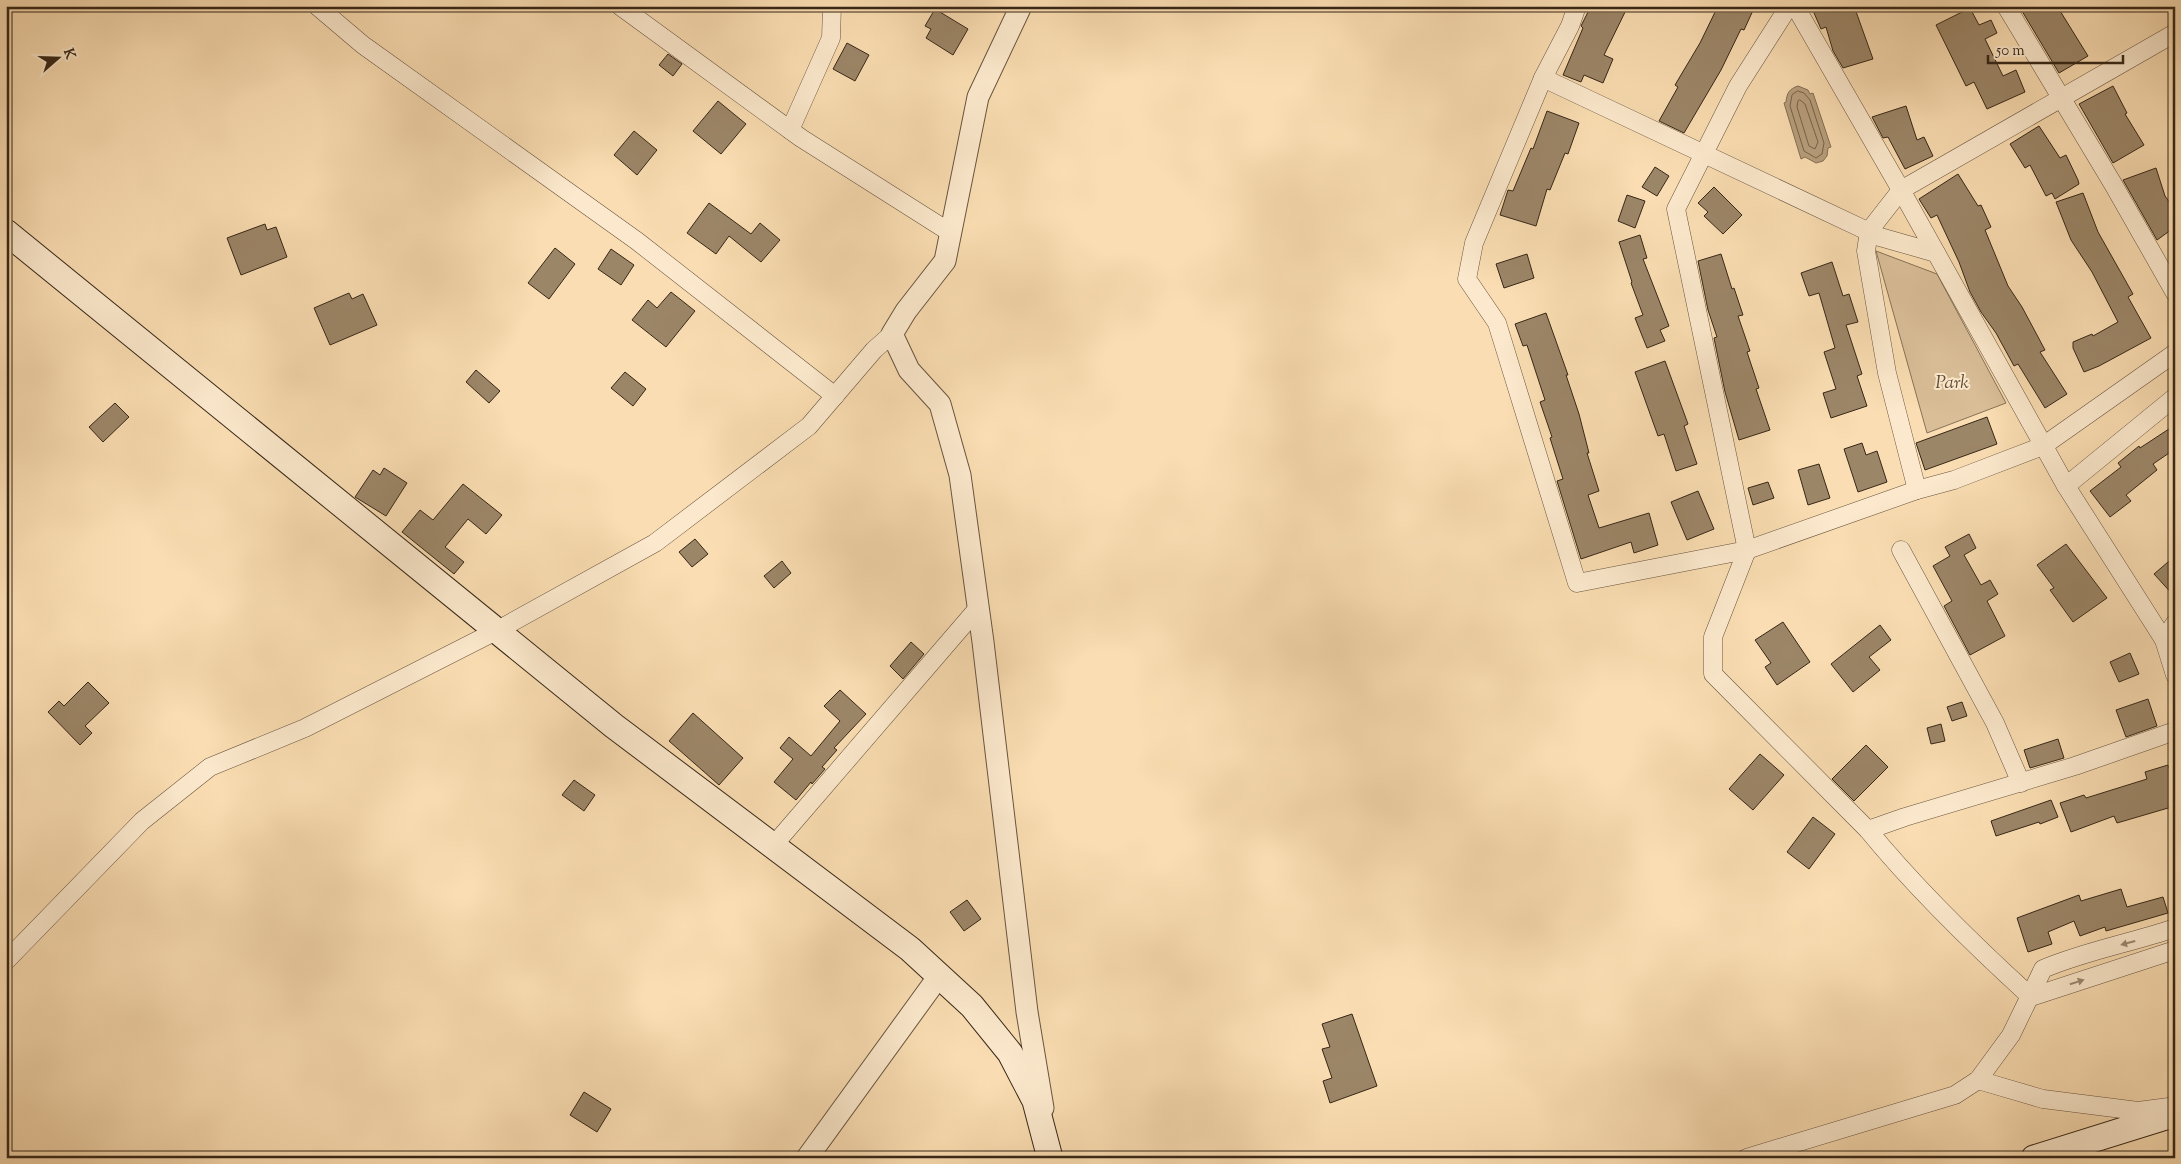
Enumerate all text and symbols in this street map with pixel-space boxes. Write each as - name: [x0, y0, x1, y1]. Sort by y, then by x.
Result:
- north arrow: [32, 32, 82, 82]
- scale bar: [1988, 32, 2124, 64]
- text: 50 m: [1995, 41, 2025, 62]
- text: K: [57, 46, 80, 63]
- park label: Park: [1935, 370, 1969, 397]
- one-way arrow: [2121, 939, 2136, 947]
- one-way arrow: [2070, 978, 2085, 986]

